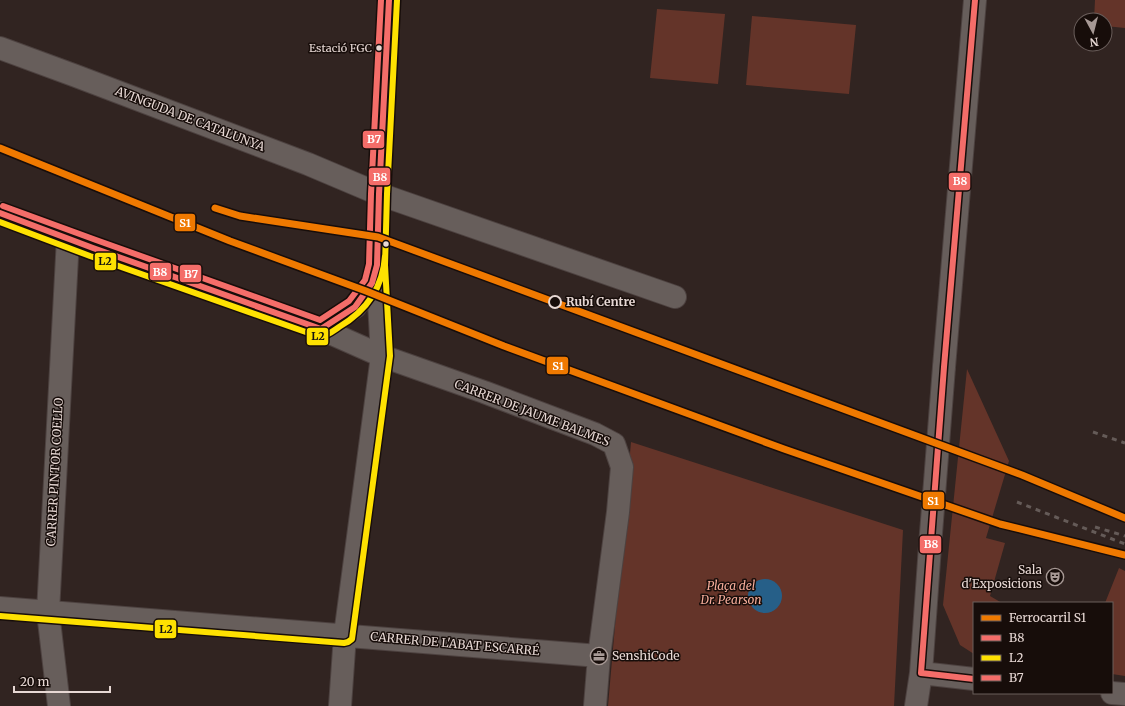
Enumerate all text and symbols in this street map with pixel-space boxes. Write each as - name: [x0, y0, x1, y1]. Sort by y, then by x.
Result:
- north arrow: [1073, 12, 1113, 52]
- text: N: [1089, 34, 1099, 49]
- place label: Estació FGC: [309, 41, 372, 55]
- marker: Estació FGC: [374, 43, 384, 53]
- street label: AVINGUDA DE CATALUNYA: [112, 83, 268, 154]
- line badge: B7: [362, 130, 385, 149]
- text: B7: [367, 132, 381, 146]
- line badge: B8: [368, 167, 391, 186]
- text: B8: [373, 170, 388, 184]
- line badge: B8: [948, 172, 971, 191]
- text: B8: [953, 174, 968, 188]
- line badge: S1: [174, 213, 196, 232]
- text: S1: [179, 216, 191, 230]
- unlabelled marker: [381, 239, 391, 249]
- line badge: L2: [94, 252, 117, 271]
- text: L2: [98, 254, 112, 268]
- line badge: B8: [149, 262, 172, 281]
- line badge: B7: [179, 264, 202, 283]
- text: B8: [153, 265, 168, 279]
- text: B7: [184, 267, 198, 281]
- place label: Rubí Centre: [566, 294, 636, 309]
- marker: Rubí Centre: [548, 295, 562, 309]
- line badge: L2: [306, 327, 329, 346]
- text: L2: [311, 329, 325, 343]
- line badge: S1: [546, 356, 569, 375]
- text: S1: [552, 359, 564, 373]
- street label: CARRER DE JAUME BALMES: [452, 376, 612, 449]
- street label: CARRER PINTOR COELLO: [43, 397, 66, 547]
- line badge: S1: [922, 491, 945, 510]
- text: S1: [927, 494, 939, 508]
- line badge: B8: [919, 535, 942, 554]
- text: B8: [924, 537, 939, 551]
- place label: Sala d'Exposicions: [962, 562, 1043, 591]
- theatre icon: Sala d'Exposicions: [1045, 567, 1065, 587]
- park label: Plaça del Dr. Pearson: [699, 578, 762, 607]
- legend: [973, 602, 1113, 694]
- text: Ferrocarril S1: [1009, 610, 1087, 625]
- line badge: L2: [154, 619, 177, 639]
- text: L2: [159, 622, 173, 636]
- street label: CARRER DE L'ABAT ESCARRÉ: [370, 629, 541, 658]
- text: B8: [1009, 630, 1024, 645]
- office icon: SenshiCode: [589, 646, 609, 666]
- place label: SenshiCode: [612, 648, 680, 663]
- text: L2: [1009, 650, 1024, 665]
- scale bar: [14, 668, 110, 694]
- text: B7: [1009, 670, 1024, 685]
- text: 20 m: [20, 674, 49, 689]

